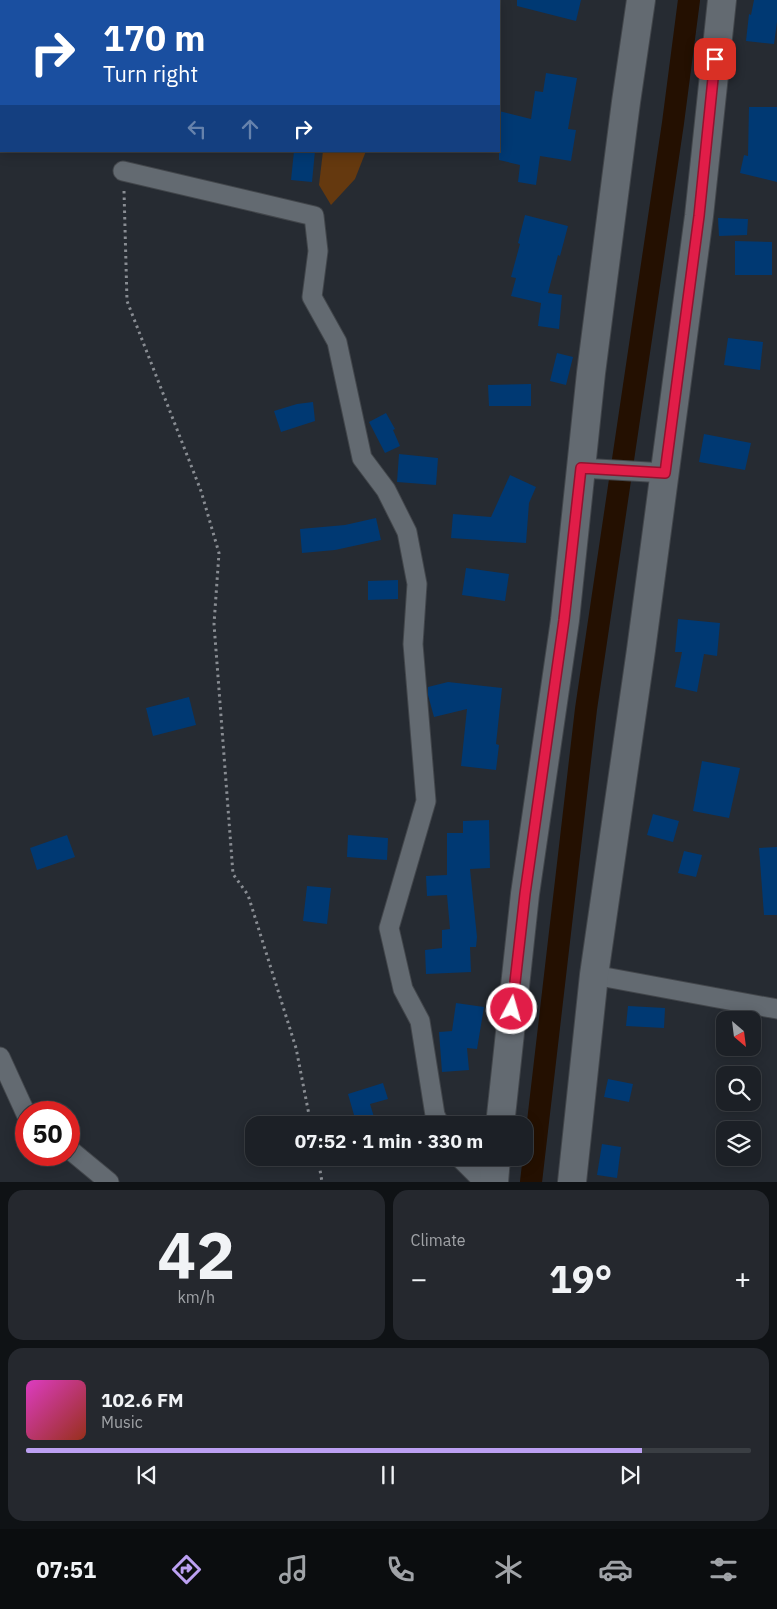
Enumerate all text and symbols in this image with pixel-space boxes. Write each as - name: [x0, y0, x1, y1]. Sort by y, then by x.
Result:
- text: 170 m: [103, 15, 206, 61]
- icon: right: [20, 20, 85, 85]
- pin: [694, 38, 736, 80]
- icon: arrive: [701, 45, 729, 73]
- text: Turn right: [103, 59, 198, 88]
- icon: left: [183, 115, 211, 143]
- icon: ahead: [236, 115, 264, 143]
- icon: right: [289, 115, 317, 143]
- position arrow: [485, 982, 537, 1034]
- north arrow: [716, 1011, 761, 1056]
- map controls: [716, 1011, 761, 1166]
- button: search: [716, 1066, 761, 1111]
- speed limit sign: 50: [15, 1101, 80, 1166]
- button: layers: [716, 1121, 761, 1166]
- text: 07:52 · 1 min · 330 m: [295, 1129, 483, 1153]
- text: 42: [157, 1212, 235, 1297]
- text: Climate: [411, 1230, 466, 1250]
- text: 19°: [549, 1254, 612, 1303]
- text: −: [411, 1260, 427, 1297]
- text: +: [734, 1260, 751, 1297]
- text: km/h: [177, 1287, 215, 1307]
- text: 102.6 FM: [101, 1388, 184, 1412]
- text: Music: [101, 1412, 143, 1432]
- icon: previous: [133, 1461, 161, 1489]
- icon: pause: [374, 1461, 402, 1489]
- icon: next: [616, 1461, 644, 1489]
- icon: directions: [169, 1552, 204, 1587]
- icon: music: [276, 1552, 311, 1587]
- icon: phone: [383, 1552, 418, 1587]
- icon: climate: [491, 1552, 526, 1587]
- icon: car: [598, 1552, 633, 1587]
- icon: filters: [706, 1552, 741, 1587]
- text: 07:51: [36, 1555, 96, 1584]

